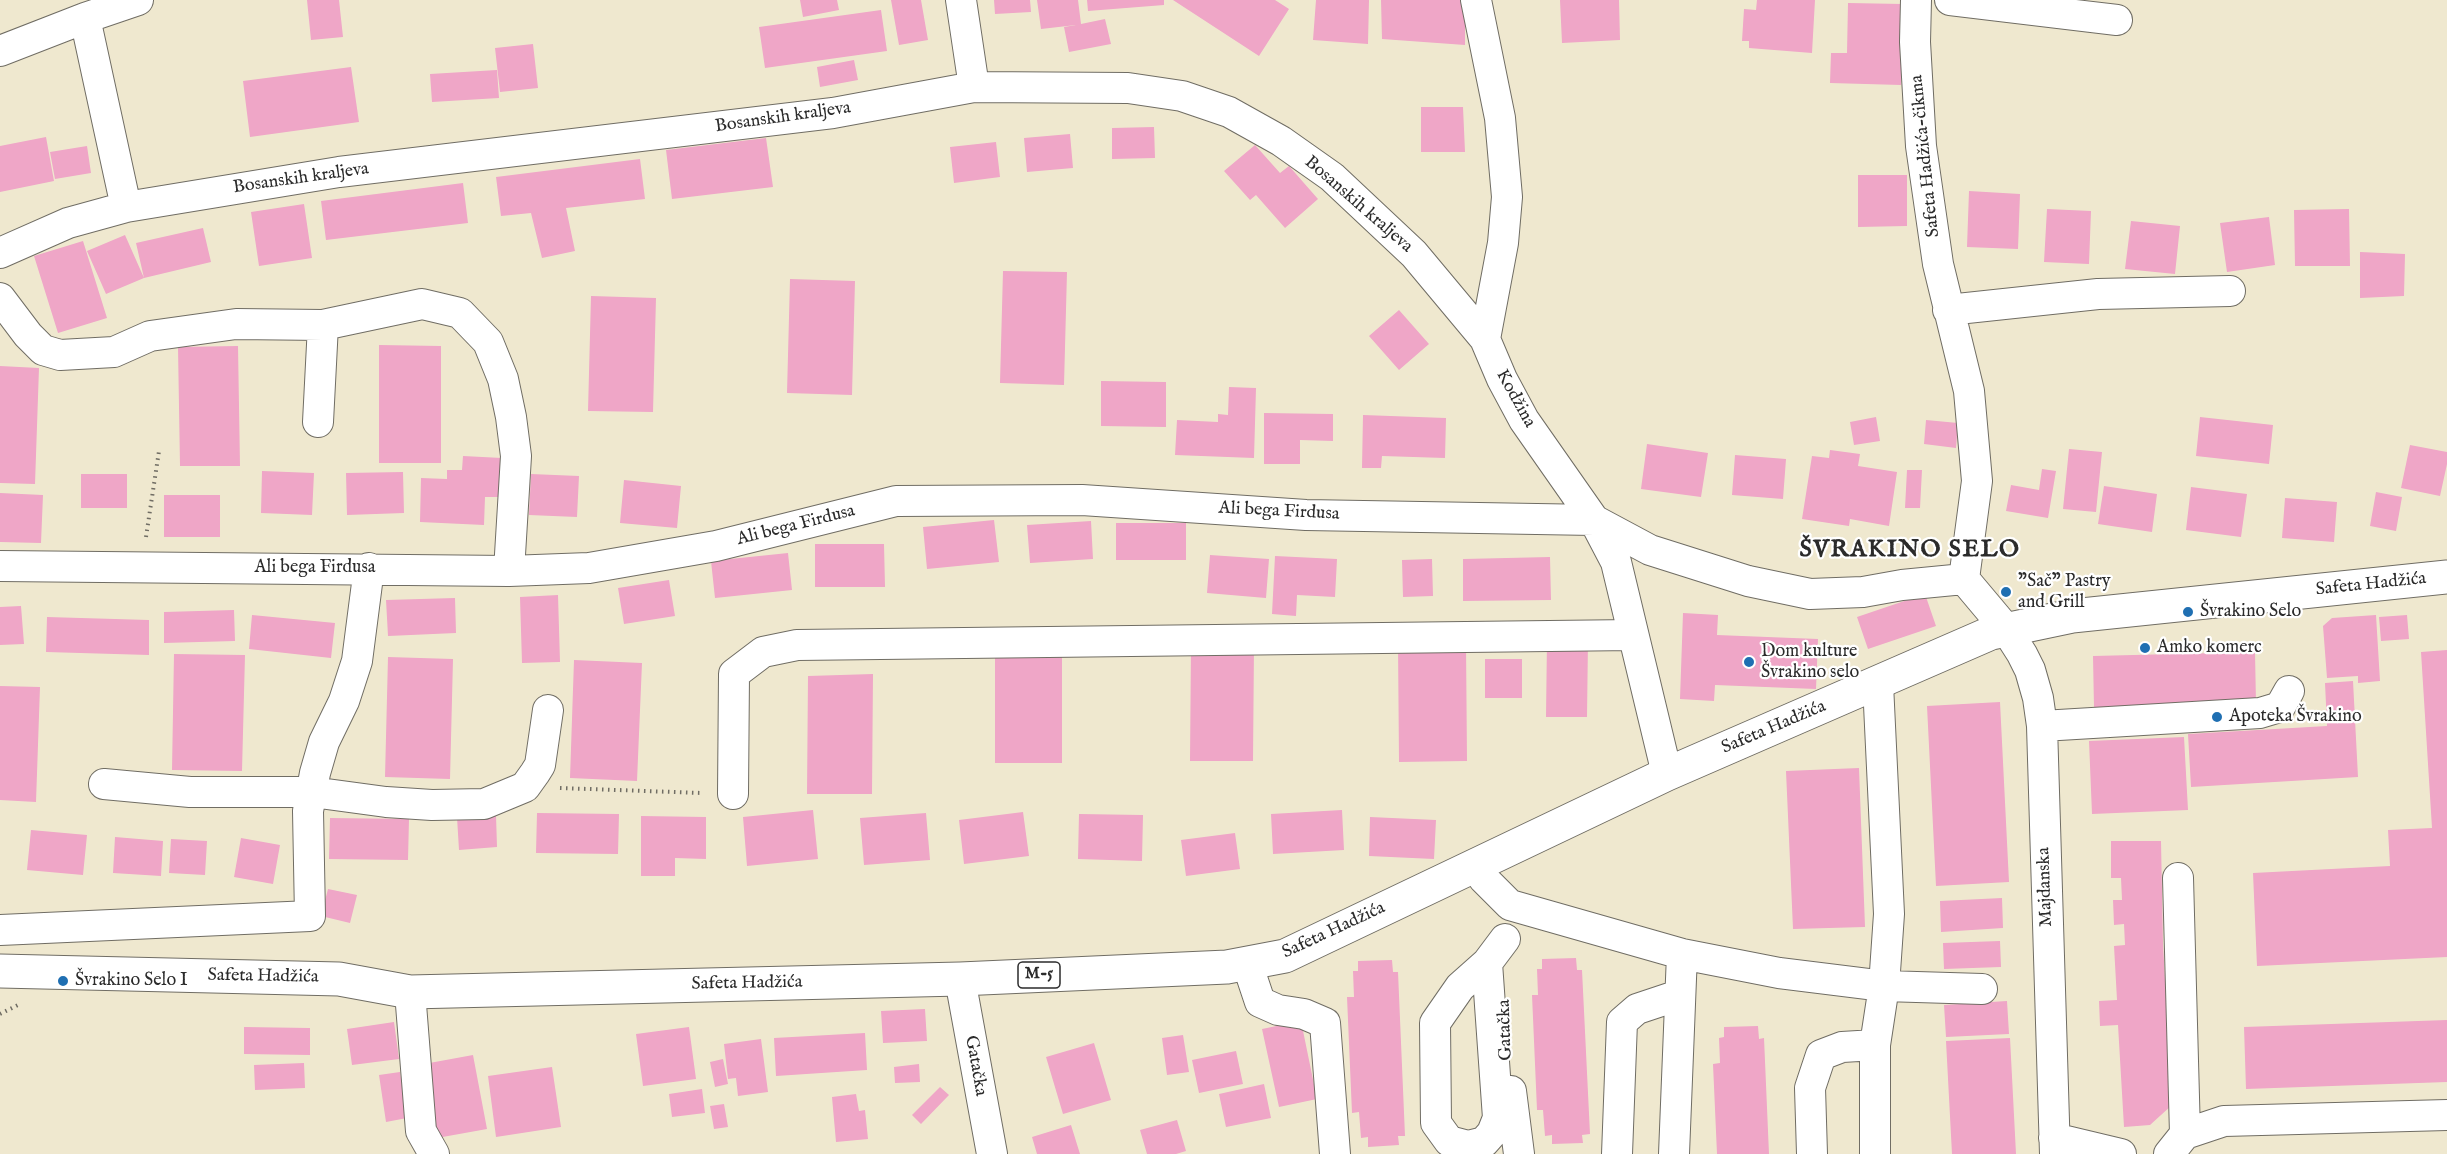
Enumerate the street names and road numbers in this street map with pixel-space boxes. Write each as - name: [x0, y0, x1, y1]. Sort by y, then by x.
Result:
- street label: Safeta Hadžića-čikma: [1907, 74, 1945, 238]
- street label: Bosanskih kraljeva: [714, 98, 852, 138]
- street label: Bosanskih kraljeva: [1299, 152, 1417, 258]
- street label: Bosanskih kraljeva: [232, 159, 370, 199]
- street label: Kodžina: [1490, 366, 1540, 432]
- street label: Ali bega Firdusa: [1218, 498, 1340, 526]
- street label: Ali bega Firdusa: [735, 501, 857, 551]
- street label: Ali bega Firdusa: [254, 557, 376, 579]
- street label: Safeta Hadžića: [2315, 568, 2427, 602]
- street label: Safeta Hadžića: [1719, 696, 1829, 760]
- street label: Majdanska: [2034, 847, 2058, 927]
- street label: Safeta Hadžića: [1279, 898, 1389, 964]
- road number: M-5: [1018, 962, 1060, 988]
- street label: Safeta Hadžića: [207, 965, 319, 989]
- street label: Safeta Hadžića: [691, 972, 803, 996]
- street label: Gatačka: [1494, 999, 1518, 1061]
- street label: Gatačka: [959, 1034, 991, 1098]

